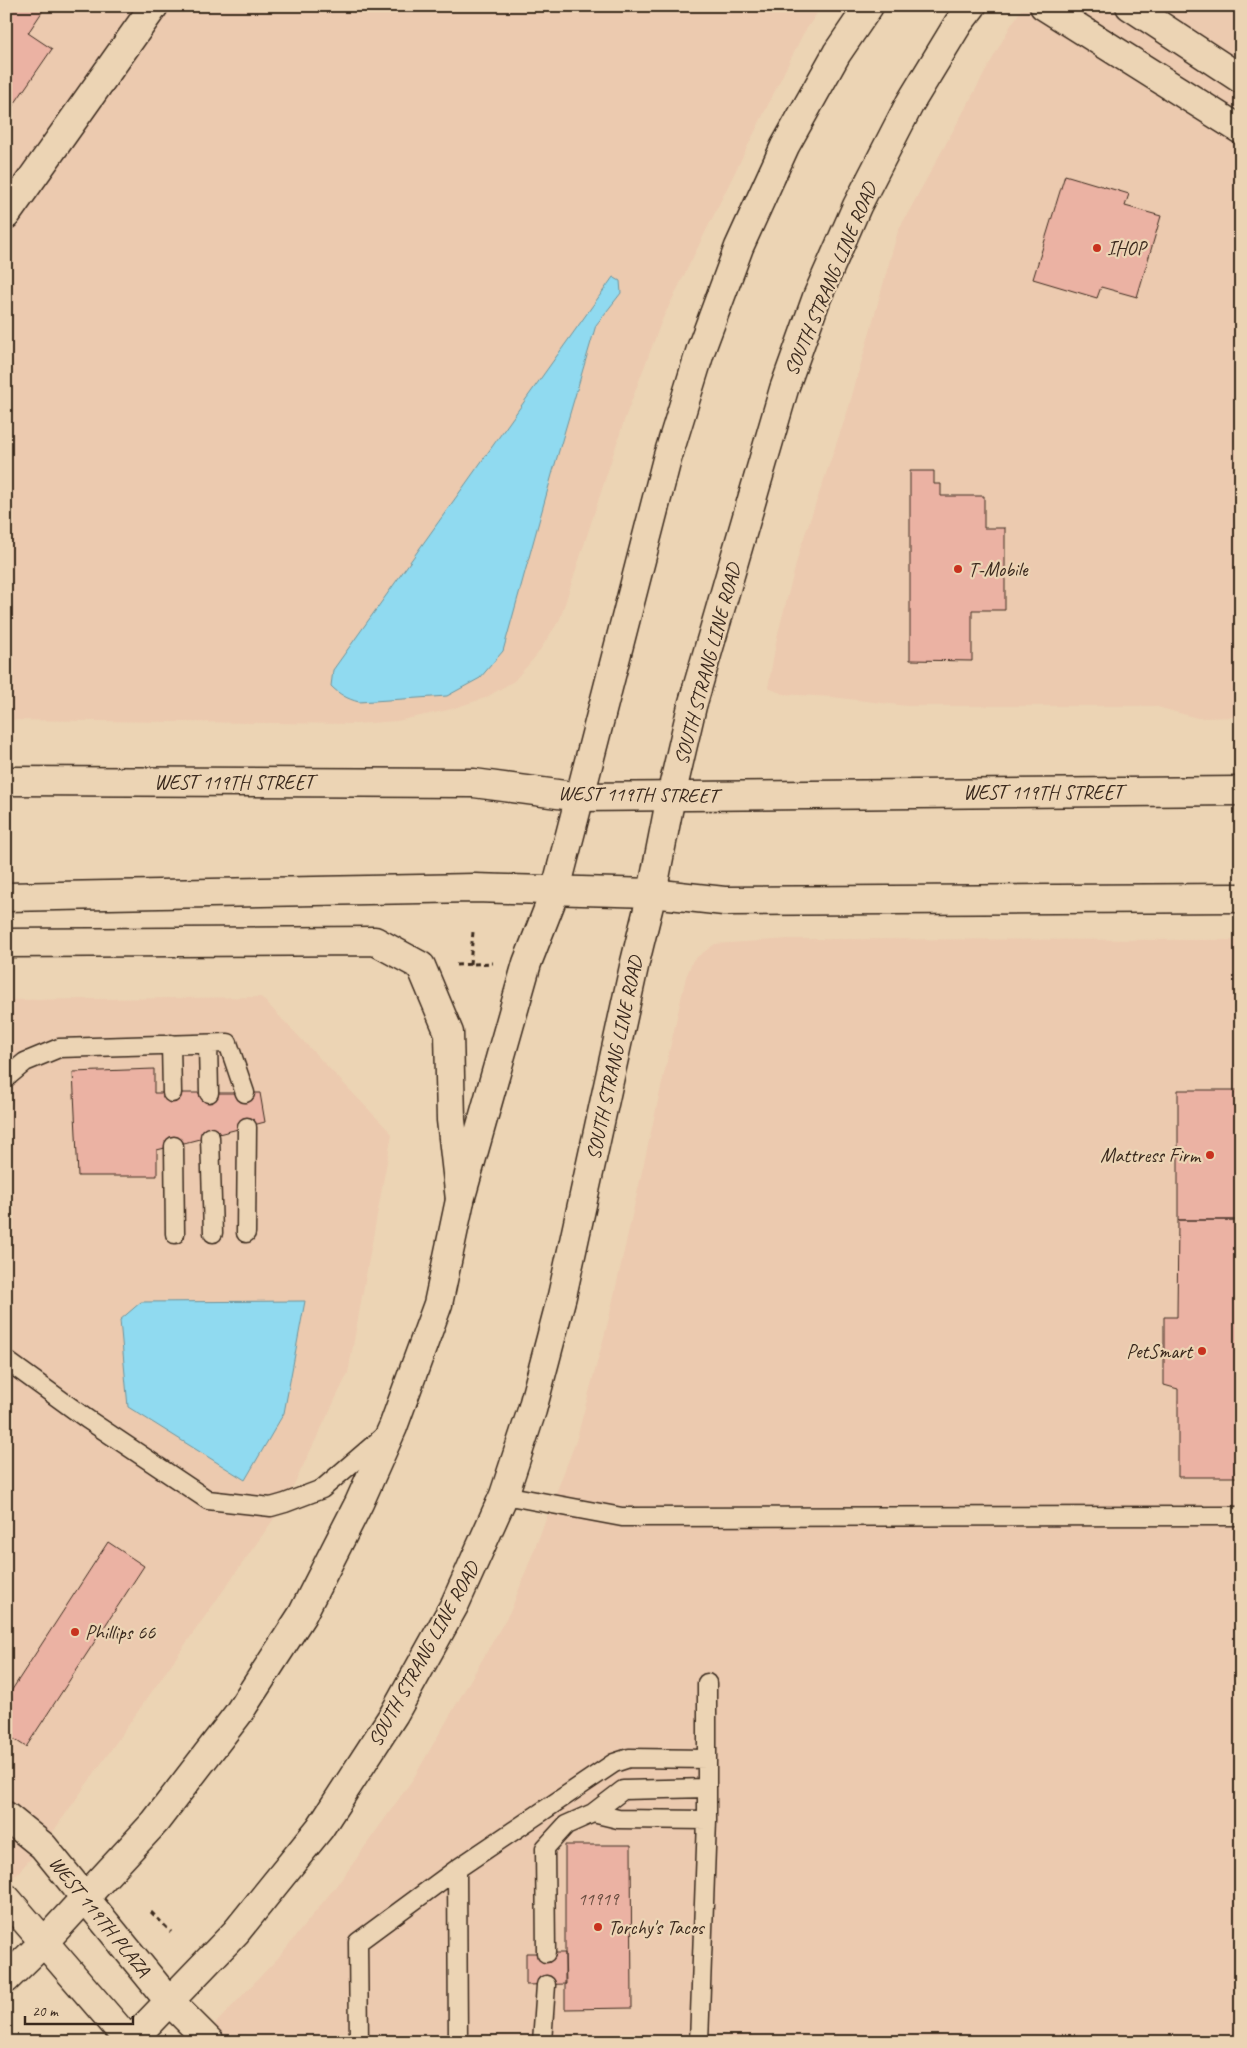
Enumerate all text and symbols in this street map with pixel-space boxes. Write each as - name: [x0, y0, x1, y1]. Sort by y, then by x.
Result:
- street label: SOUTH STRANG LINE ROAD: [779, 177, 883, 379]
- place label: IHOP: [1107, 236, 1148, 261]
- marker: IHOP: [1091, 242, 1103, 254]
- place label: T-Mobile: [968, 557, 1029, 582]
- street label: SOUTH STRANG LINE ROAD: [669, 559, 747, 767]
- marker: T-Mobile: [952, 563, 964, 575]
- street label: WEST 119TH STREET: [154, 770, 319, 795]
- street label: WEST 119TH STREET: [963, 780, 1128, 805]
- street label: WEST 119TH STREET: [558, 781, 723, 808]
- street label: SOUTH STRANG LINE ROAD: [581, 952, 649, 1162]
- place label: Mattress Firm: [1100, 1143, 1202, 1168]
- marker: Mattress Firm: [1204, 1149, 1216, 1161]
- place label: PetSmart: [1126, 1339, 1194, 1364]
- marker: PetSmart: [1196, 1345, 1208, 1357]
- street label: SOUTH STRANG LINE ROAD: [362, 1556, 486, 1751]
- place label: Phillips 66: [85, 1620, 156, 1645]
- marker: Phillips 66: [69, 1626, 81, 1638]
- street label: WEST 119TH PLAZA: [43, 1851, 156, 1982]
- house number: 11919: [578, 1888, 620, 1910]
- place label: Torchy's Tacos: [608, 1915, 706, 1940]
- marker: Torchy's Tacos: [592, 1921, 604, 1933]
- scale bar: [25, 1993, 132, 2025]
- text: 20 m: [32, 2002, 59, 2021]

